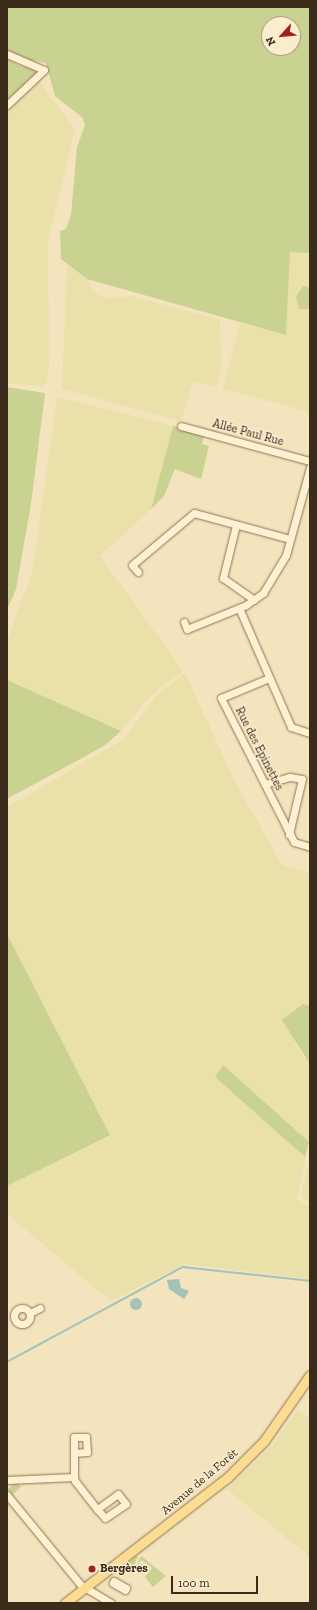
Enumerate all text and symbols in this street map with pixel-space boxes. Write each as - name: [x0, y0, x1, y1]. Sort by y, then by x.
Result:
- north arrow: [261, 16, 301, 56]
- text: N: [263, 35, 278, 48]
- street label: Allée Paul Rue: [211, 417, 285, 449]
- street label: Rue des Epinettes: [232, 705, 286, 793]
- street label: Avenue de la Forêt: [159, 1446, 241, 1518]
- place label: Bergères: [100, 1562, 148, 1576]
- marker: Bergères: [87, 1564, 97, 1574]
- scale bar: [173, 1568, 260, 1594]
- text: 100 m: [178, 1576, 210, 1590]

